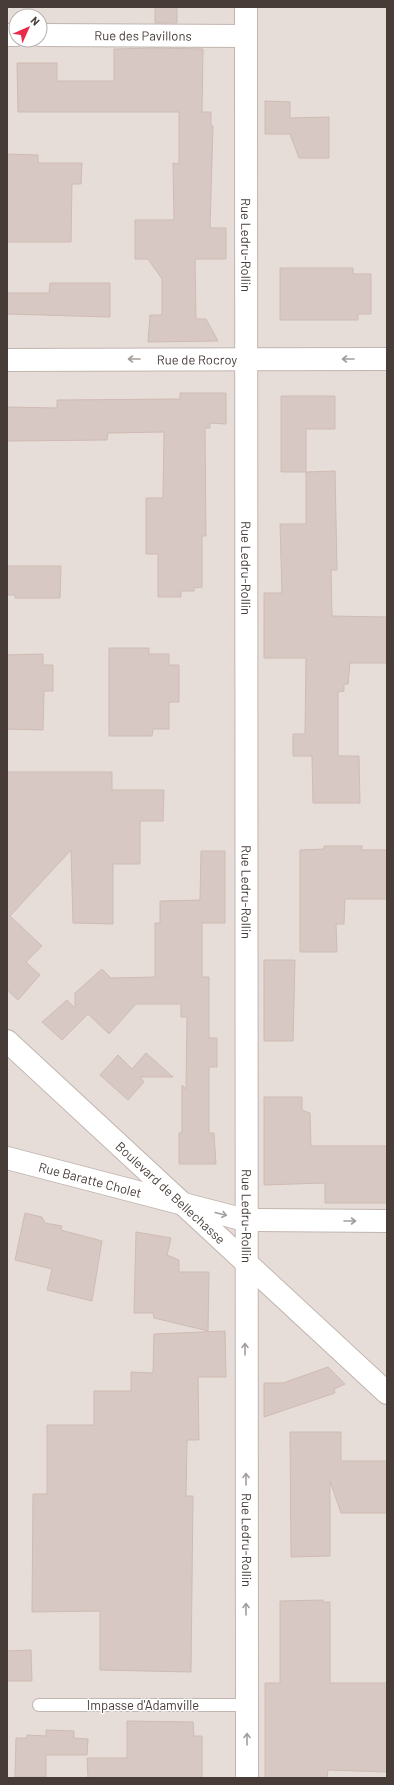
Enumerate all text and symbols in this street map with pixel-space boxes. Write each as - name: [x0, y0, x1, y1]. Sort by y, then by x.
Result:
- north arrow: [8, 8, 48, 48]
- text: N: [28, 13, 43, 28]
- street label: Rue des Pavillons: [94, 27, 192, 44]
- street label: Rue Ledru-Rollin: [238, 198, 254, 292]
- street label: Rue de Rocroy: [157, 351, 237, 368]
- one-way arrow: [128, 355, 141, 363]
- one-way arrow: [342, 355, 355, 363]
- street label: Rue Ledru-Rollin: [238, 521, 254, 615]
- street label: Rue Ledru-Rollin: [238, 845, 255, 939]
- street label: Boulevard de Bellechasse: [113, 1138, 229, 1247]
- street label: Rue Baratte Cholet: [37, 1159, 143, 1201]
- street label: Rue Ledru-Rollin: [239, 1169, 255, 1263]
- one-way arrow: [214, 1211, 227, 1219]
- one-way arrow: [343, 1217, 356, 1225]
- one-way arrow: [241, 1343, 249, 1356]
- one-way arrow: [242, 1473, 250, 1486]
- street label: Rue Ledru-Rollin: [239, 1493, 255, 1587]
- one-way arrow: [242, 1603, 250, 1616]
- street label: Impasse d'Adamville: [87, 1697, 199, 1713]
- one-way arrow: [243, 1733, 251, 1746]

